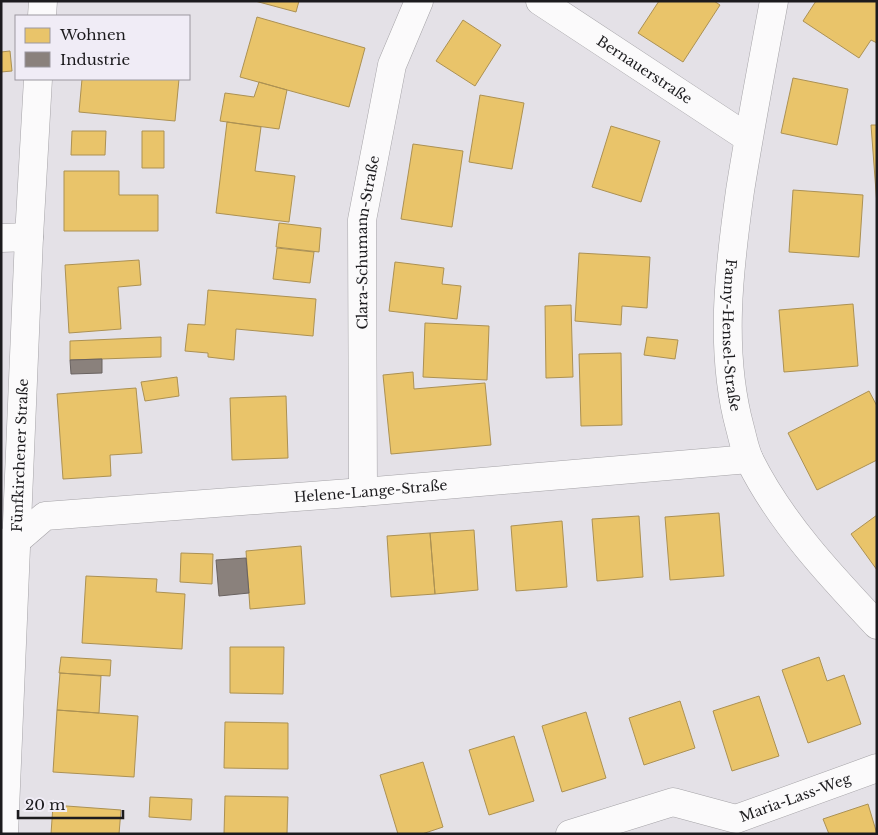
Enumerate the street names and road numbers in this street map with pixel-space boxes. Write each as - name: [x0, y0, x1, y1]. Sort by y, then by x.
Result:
- street label: Bernauerstraße: [593, 32, 696, 108]
- street label: Clara-Schumann-Straße: [353, 154, 383, 330]
- street label: Fanny-Hensel-Straße: [719, 258, 745, 413]
- street label: Fünfkirchener Straße: [8, 378, 32, 532]
- street label: Helene-Lange-Straße: [293, 476, 448, 506]
- street label: Maria-Lass-Weg: [737, 769, 854, 826]

